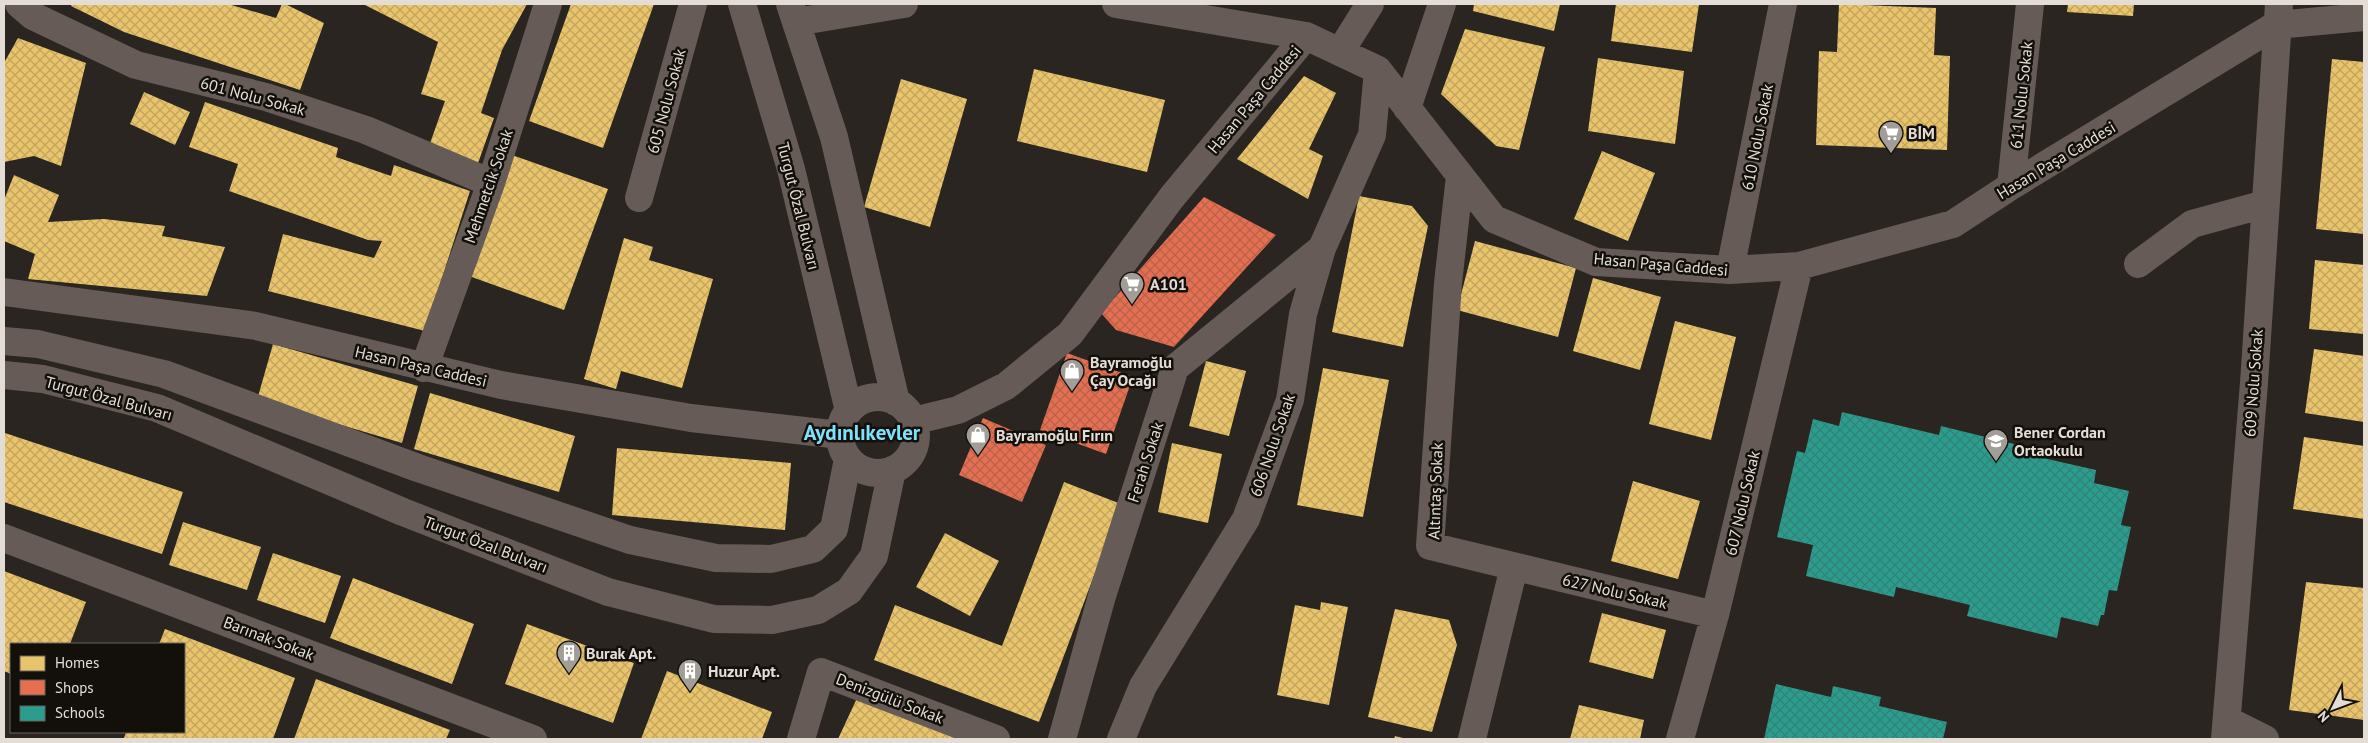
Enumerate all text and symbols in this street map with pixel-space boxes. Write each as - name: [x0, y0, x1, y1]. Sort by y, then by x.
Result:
- street label: 611 Nolu Sokak: [2005, 40, 2037, 150]
- street label: Hasan Paşa Caddesi: [1203, 41, 1305, 157]
- street label: 605 Nolu Sokak: [642, 46, 690, 156]
- street label: 601 Nolu Sokak: [198, 72, 308, 120]
- street label: 610 Nolu Sokak: [1737, 82, 1777, 192]
- street label: Hasan Paşa Caddesi: [1993, 117, 2119, 203]
- supermarket icon: BİM: [1878, 120, 1904, 154]
- place label: BİM: [1908, 123, 1935, 143]
- street label: Mehmetcik Sokak: [459, 126, 517, 246]
- street label: Turgut Özal Bulvarı: [773, 140, 825, 272]
- street label: Hasan Paşa Caddesi: [1593, 248, 1729, 280]
- supermarket icon: A101: [1119, 271, 1145, 305]
- place label: A101: [1150, 274, 1187, 294]
- street label: 609 Nolu Sokak: [2239, 328, 2267, 437]
- street label: Hasan Paşa Caddesi: [353, 341, 489, 391]
- place label: Bayramoğlu Çay Ocağı: [1090, 352, 1172, 390]
- shop icon: Bayramoğlu Çay Ocağı: [1059, 358, 1085, 392]
- street label: Turgut Özal Bulvarı: [43, 371, 175, 425]
- street label: 606 Nolu Sokak: [1245, 391, 1299, 499]
- district label: Aydınlıkevler: [804, 419, 921, 446]
- street label: Ferah Sokak: [1123, 419, 1167, 505]
- shop icon: Bayramoğlu Fırın: [965, 422, 991, 456]
- place label: Bener Cordan Ortaokulu: [2014, 422, 2106, 460]
- place label: Bayramoğlu Fırın: [996, 425, 1113, 445]
- school or university icon: Bener Cordan Ortaokulu: [1983, 428, 2009, 462]
- street label: Altıntaş Sokak: [1423, 442, 1447, 540]
- street label: 607 Nolu Sokak: [1720, 448, 1764, 557]
- street label: Turgut Özal Bulvarı: [421, 511, 551, 577]
- street label: 627 Nolu Sokak: [1561, 569, 1670, 613]
- street label: Barınak Sokak: [221, 612, 317, 665]
- building icon: Burak Apt.: [556, 640, 582, 674]
- legend: [10, 643, 185, 733]
- place label: Burak Apt.: [586, 643, 656, 663]
- text: Homes: [55, 653, 99, 672]
- building icon: Huzur Apt.: [677, 658, 703, 692]
- place label: Huzur Apt.: [708, 661, 780, 681]
- street label: Denizgülü Sokak: [833, 668, 947, 728]
- text: Shops: [55, 678, 94, 697]
- north arrow: [2308, 683, 2358, 733]
- text: Schools: [55, 703, 105, 722]
- text: N: [2314, 707, 2333, 726]

